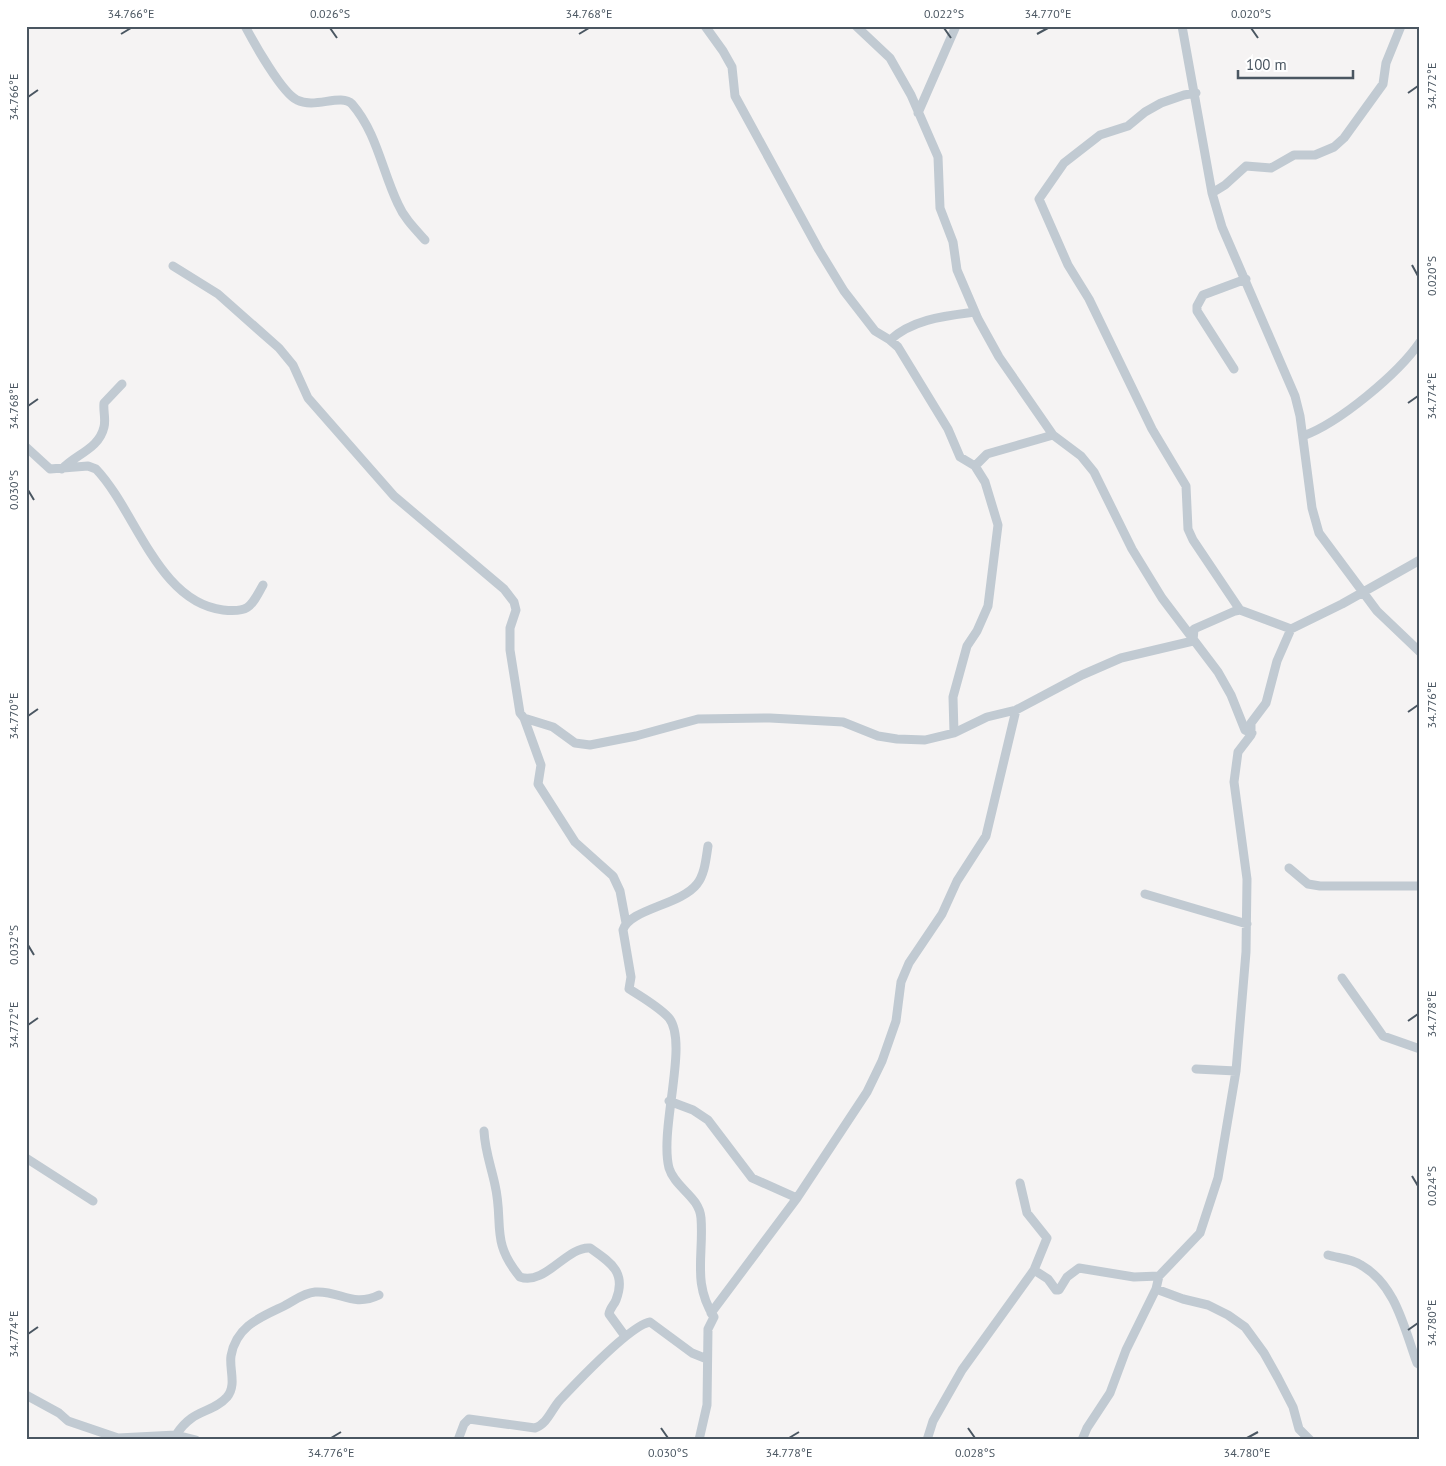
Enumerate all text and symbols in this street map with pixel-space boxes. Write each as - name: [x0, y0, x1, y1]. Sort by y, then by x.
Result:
- text: 34.766°E: [108, 6, 154, 21]
- text: 0.026°S: [310, 6, 350, 21]
- text: 34.768°E: [566, 6, 612, 21]
- text: 0.022°S: [924, 6, 964, 21]
- text: 34.770°E: [1025, 6, 1071, 21]
- text: 0.020°S: [1231, 6, 1271, 21]
- scale bar: [1238, 48, 1354, 80]
- text: 100 m: [1246, 55, 1287, 74]
- text: 34.772°E: [1424, 63, 1439, 109]
- text: 34.766°E: [6, 74, 21, 120]
- text: 0.020°S: [1424, 256, 1439, 296]
- text: 34.774°E: [1424, 373, 1439, 419]
- text: 34.768°E: [6, 383, 21, 429]
- text: 0.030°S: [6, 470, 21, 510]
- text: 34.776°E: [1424, 682, 1439, 728]
- text: 34.770°E: [6, 693, 21, 739]
- text: 0.032°S: [6, 925, 21, 965]
- text: 34.778°E: [1424, 991, 1439, 1037]
- text: 34.772°E: [6, 1002, 21, 1048]
- text: 0.024°S: [1424, 1166, 1439, 1206]
- text: 34.780°E: [1424, 1300, 1439, 1346]
- text: 34.774°E: [6, 1311, 21, 1357]
- text: 34.776°E: [308, 1445, 354, 1460]
- text: 0.030°S: [648, 1445, 688, 1460]
- text: 34.778°E: [766, 1445, 812, 1460]
- text: 0.028°S: [955, 1445, 995, 1460]
- text: 34.780°E: [1224, 1445, 1270, 1460]

